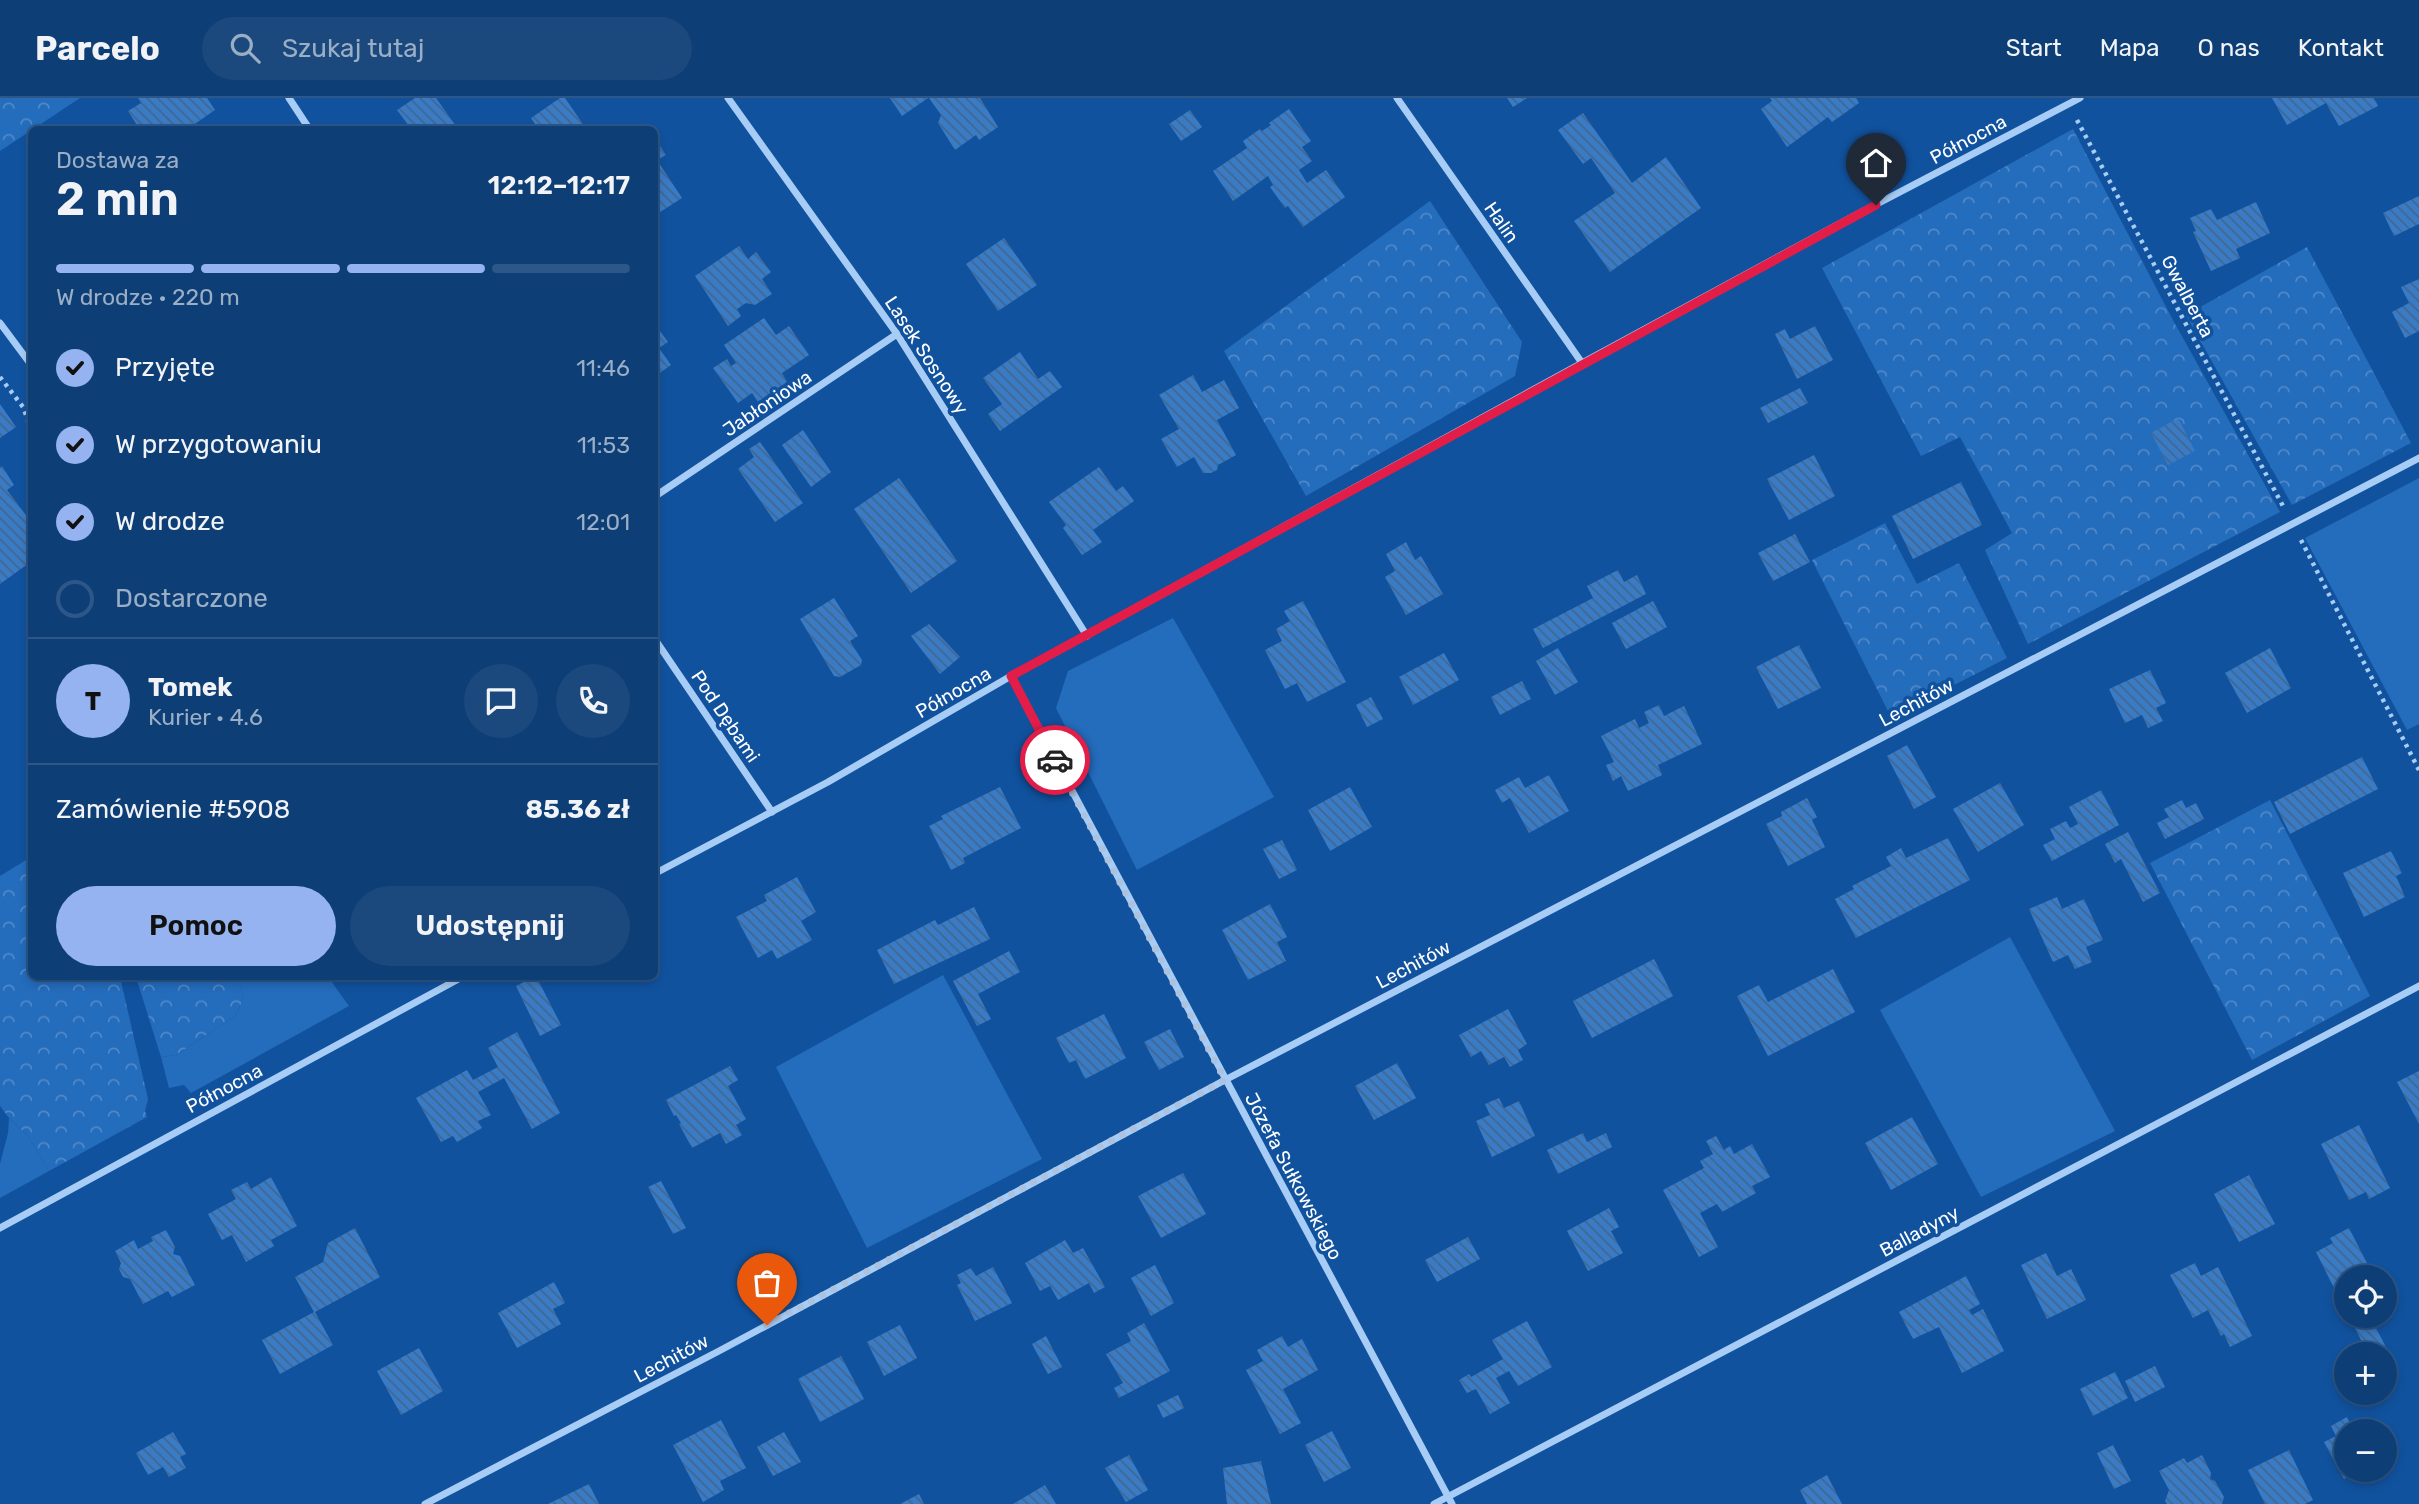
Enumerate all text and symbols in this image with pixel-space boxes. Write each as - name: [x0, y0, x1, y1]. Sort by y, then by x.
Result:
- search box: [202, 17, 692, 80]
- text: Parcelo: [35, 29, 160, 68]
- icon: search: [226, 29, 264, 67]
- text: Szukaj tutaj: [282, 33, 424, 64]
- text: Start: [2006, 34, 2062, 62]
- text: Mapa: [2100, 34, 2160, 62]
- text: O nas: [2198, 34, 2260, 62]
- text: Kontakt: [2298, 34, 2384, 62]
- street label: Północna: [1926, 110, 2010, 169]
- pin: [1846, 133, 1906, 205]
- icon: home: [1857, 144, 1895, 182]
- text: Dostawa za: [56, 146, 179, 174]
- text: 12:12–12:17: [488, 170, 630, 201]
- text: 2 min: [56, 172, 179, 227]
- street label: Halin: [1479, 197, 1524, 247]
- street label: Gwalberta: [2156, 251, 2219, 341]
- text: W drodze · 220 m: [56, 283, 240, 311]
- street label: Lasek Sosnowy: [880, 292, 973, 419]
- icon: check: [56, 349, 94, 387]
- text: Przyjęte: [115, 352, 215, 383]
- text: 11:46: [576, 354, 630, 382]
- street label: Jabłoniowa: [719, 365, 816, 441]
- icon: check: [56, 426, 94, 464]
- text: W przygotowaniu: [115, 429, 322, 460]
- text: 11:53: [577, 431, 630, 459]
- icon: check: [56, 503, 94, 541]
- text: W drodze: [115, 506, 225, 537]
- text: 12:01: [576, 508, 630, 536]
- text: Dostarczone: [115, 583, 268, 614]
- street label: Północna: [911, 662, 995, 723]
- button: chat: [464, 664, 538, 738]
- button: phone: [556, 664, 630, 738]
- street label: Pod Dębami: [686, 666, 765, 767]
- text: Tomek: [148, 672, 232, 703]
- street label: Lechitów: [1875, 673, 1957, 732]
- text: T: [85, 686, 101, 717]
- text: Kurier · 4.6: [148, 703, 263, 731]
- courier: [1020, 725, 1090, 795]
- icon: car: [1036, 741, 1074, 779]
- text: Zamówienie #5908: [56, 794, 290, 825]
- text: 85.36 zł: [525, 794, 630, 825]
- button: Pomoc: [56, 886, 336, 966]
- button: Udostępnij: [350, 886, 630, 966]
- street label: Lechitów: [1372, 935, 1454, 994]
- street label: Północna: [182, 1059, 266, 1118]
- street label: Józefa Sułkowskiego: [1240, 1089, 1347, 1264]
- street label: Balladyny: [1876, 1201, 1963, 1262]
- pin: [737, 1253, 797, 1325]
- icon: bag: [748, 1264, 786, 1302]
- map controls: [2334, 1265, 2397, 1482]
- button: locate: [2334, 1265, 2397, 1328]
- street label: Lechitów: [630, 1329, 712, 1388]
- button: +: [2334, 1342, 2397, 1405]
- button: −: [2334, 1419, 2397, 1482]

